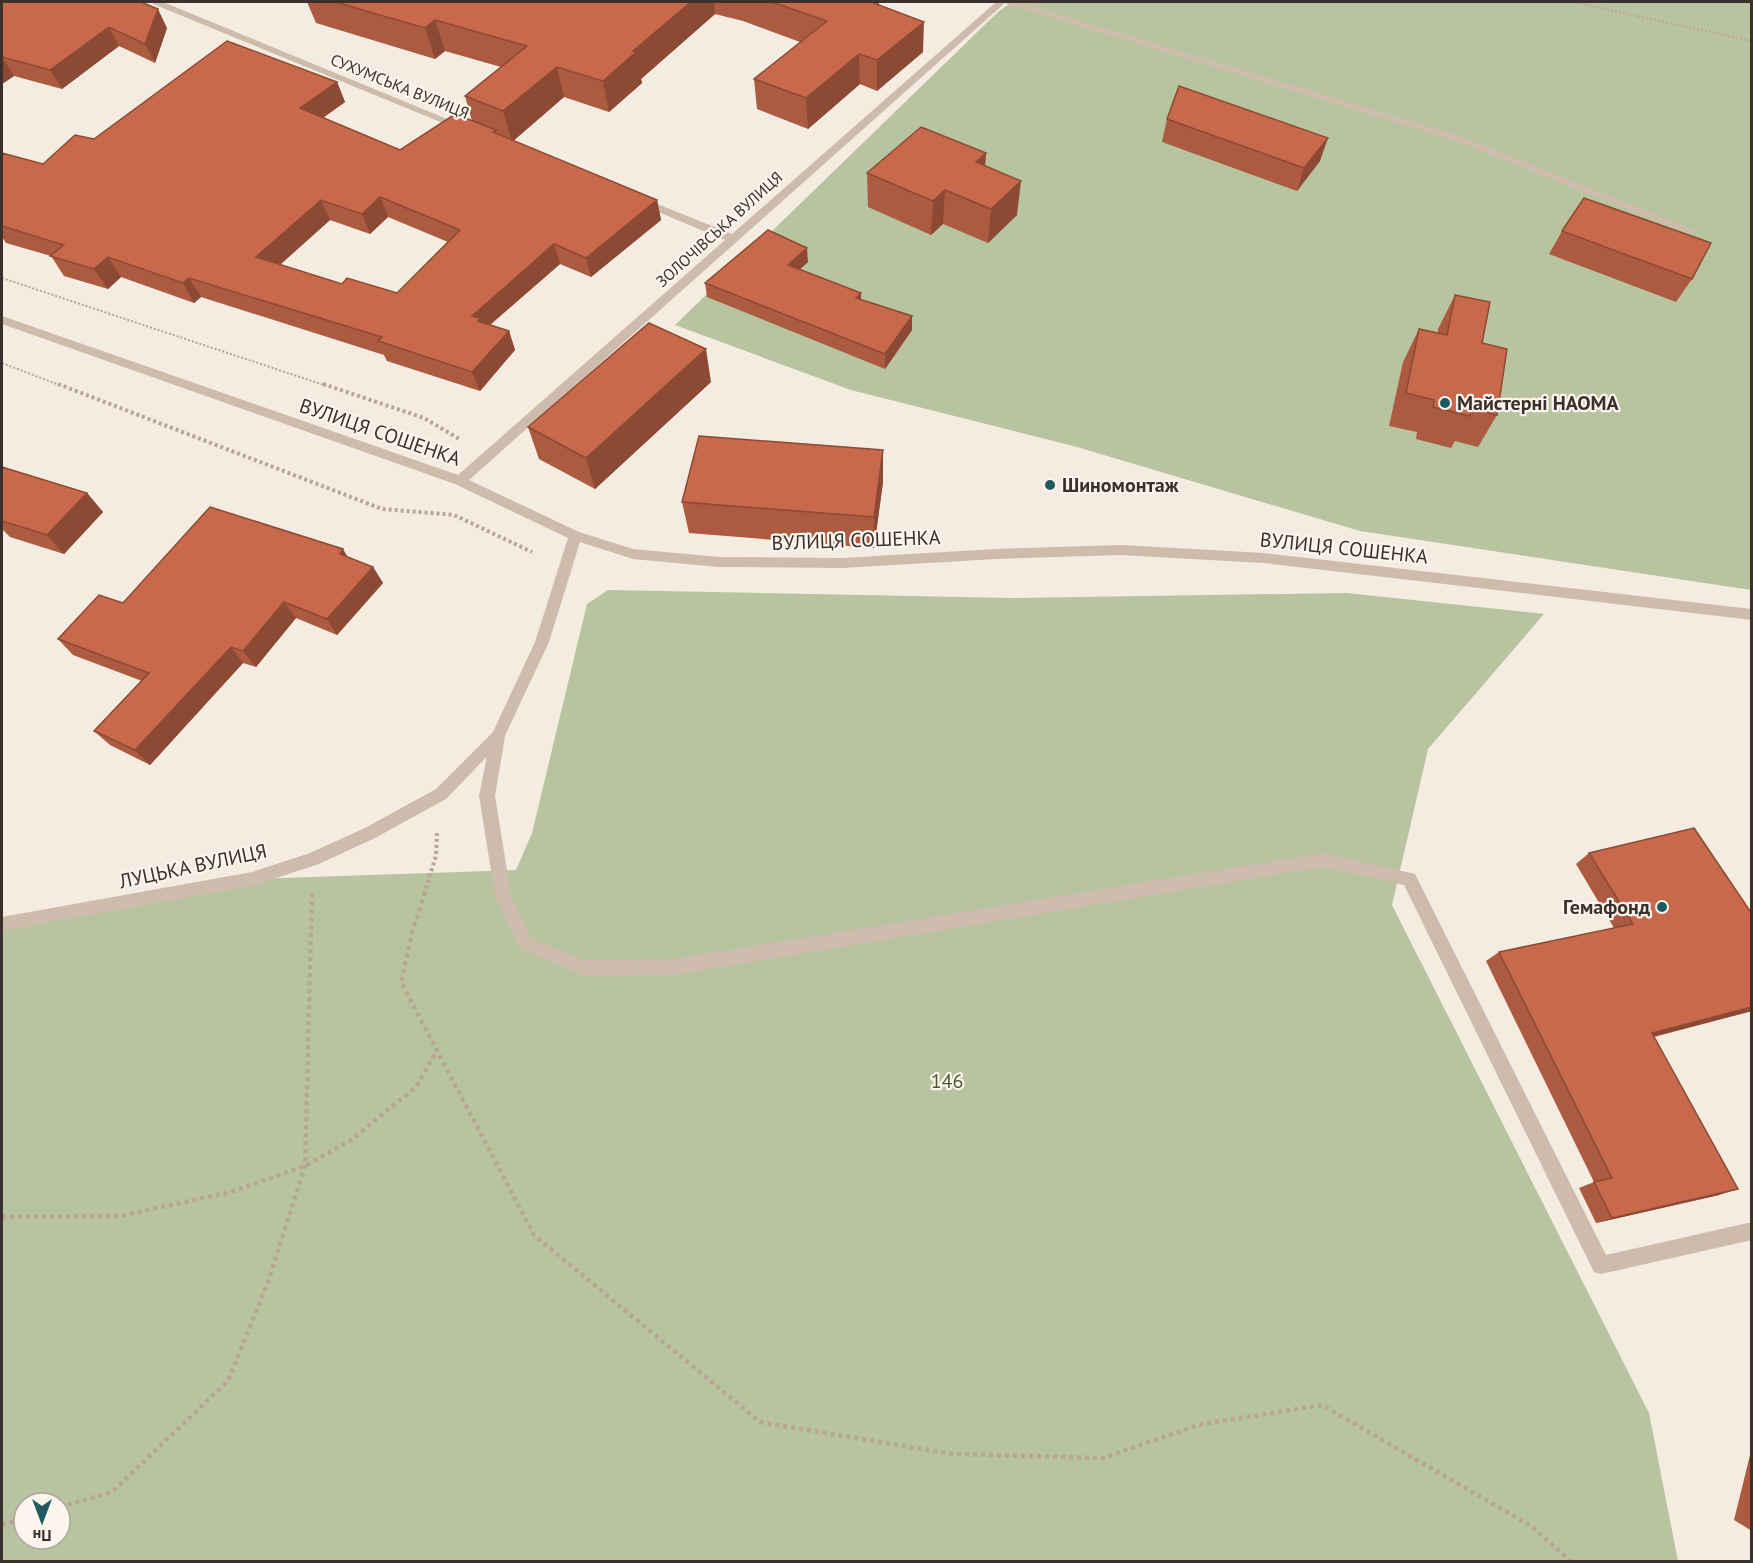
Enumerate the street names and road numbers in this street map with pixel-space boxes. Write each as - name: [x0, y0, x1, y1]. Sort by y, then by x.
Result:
- street label: СУХУМСЬКА ВУЛИЦЯ: [328, 49, 472, 123]
- street label: ЗОЛОЧІВСЬКА ВУЛИЦЯ: [652, 167, 786, 291]
- street label: ВУЛИЦЯ СОШЕНКА: [296, 392, 464, 472]
- street label: ВУЛИЦЯ СОШЕНКА: [771, 524, 941, 556]
- street label: ВУЛИЦЯ СОШЕНКА: [1259, 526, 1430, 570]
- street label: ЛУЦЬКА ВУЛИЦЯ: [116, 838, 269, 895]

